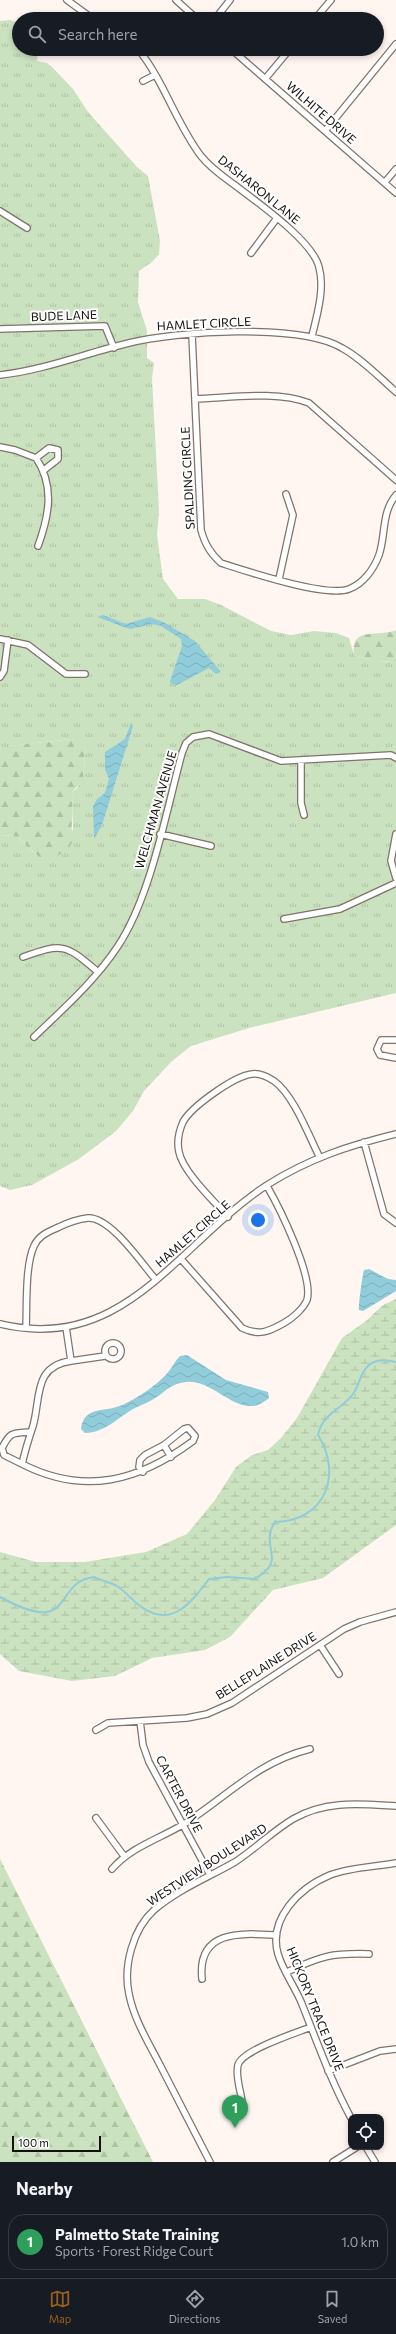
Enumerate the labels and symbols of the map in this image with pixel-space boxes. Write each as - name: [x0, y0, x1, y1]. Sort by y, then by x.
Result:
- street label: WILHITE DRIVE: [284, 78, 359, 146]
- street label: DASHARON LANE: [216, 152, 303, 227]
- street label: BUDE LANE: [31, 307, 97, 323]
- street label: HAMLET CIRCLE: [156, 314, 251, 332]
- street label: SPALDING CIRCLE: [177, 426, 197, 530]
- street label: WELCHMAN AVENUE: [131, 749, 179, 870]
- street label: HAMLET CIRCLE: [152, 1197, 233, 1269]
- your location: [248, 1210, 268, 1230]
- street label: BELLEPLAINE DRIVE: [213, 1629, 318, 1702]
- street label: CARTER DRIVE: [154, 1753, 206, 1834]
- street label: WESTVIEW BOULEVARD: [144, 1820, 269, 1908]
- street label: HICKORY TRACE DRIVE: [285, 1944, 347, 2073]
- pin: 1: [222, 2095, 248, 2128]
- scale bar: [12, 2134, 101, 2153]

